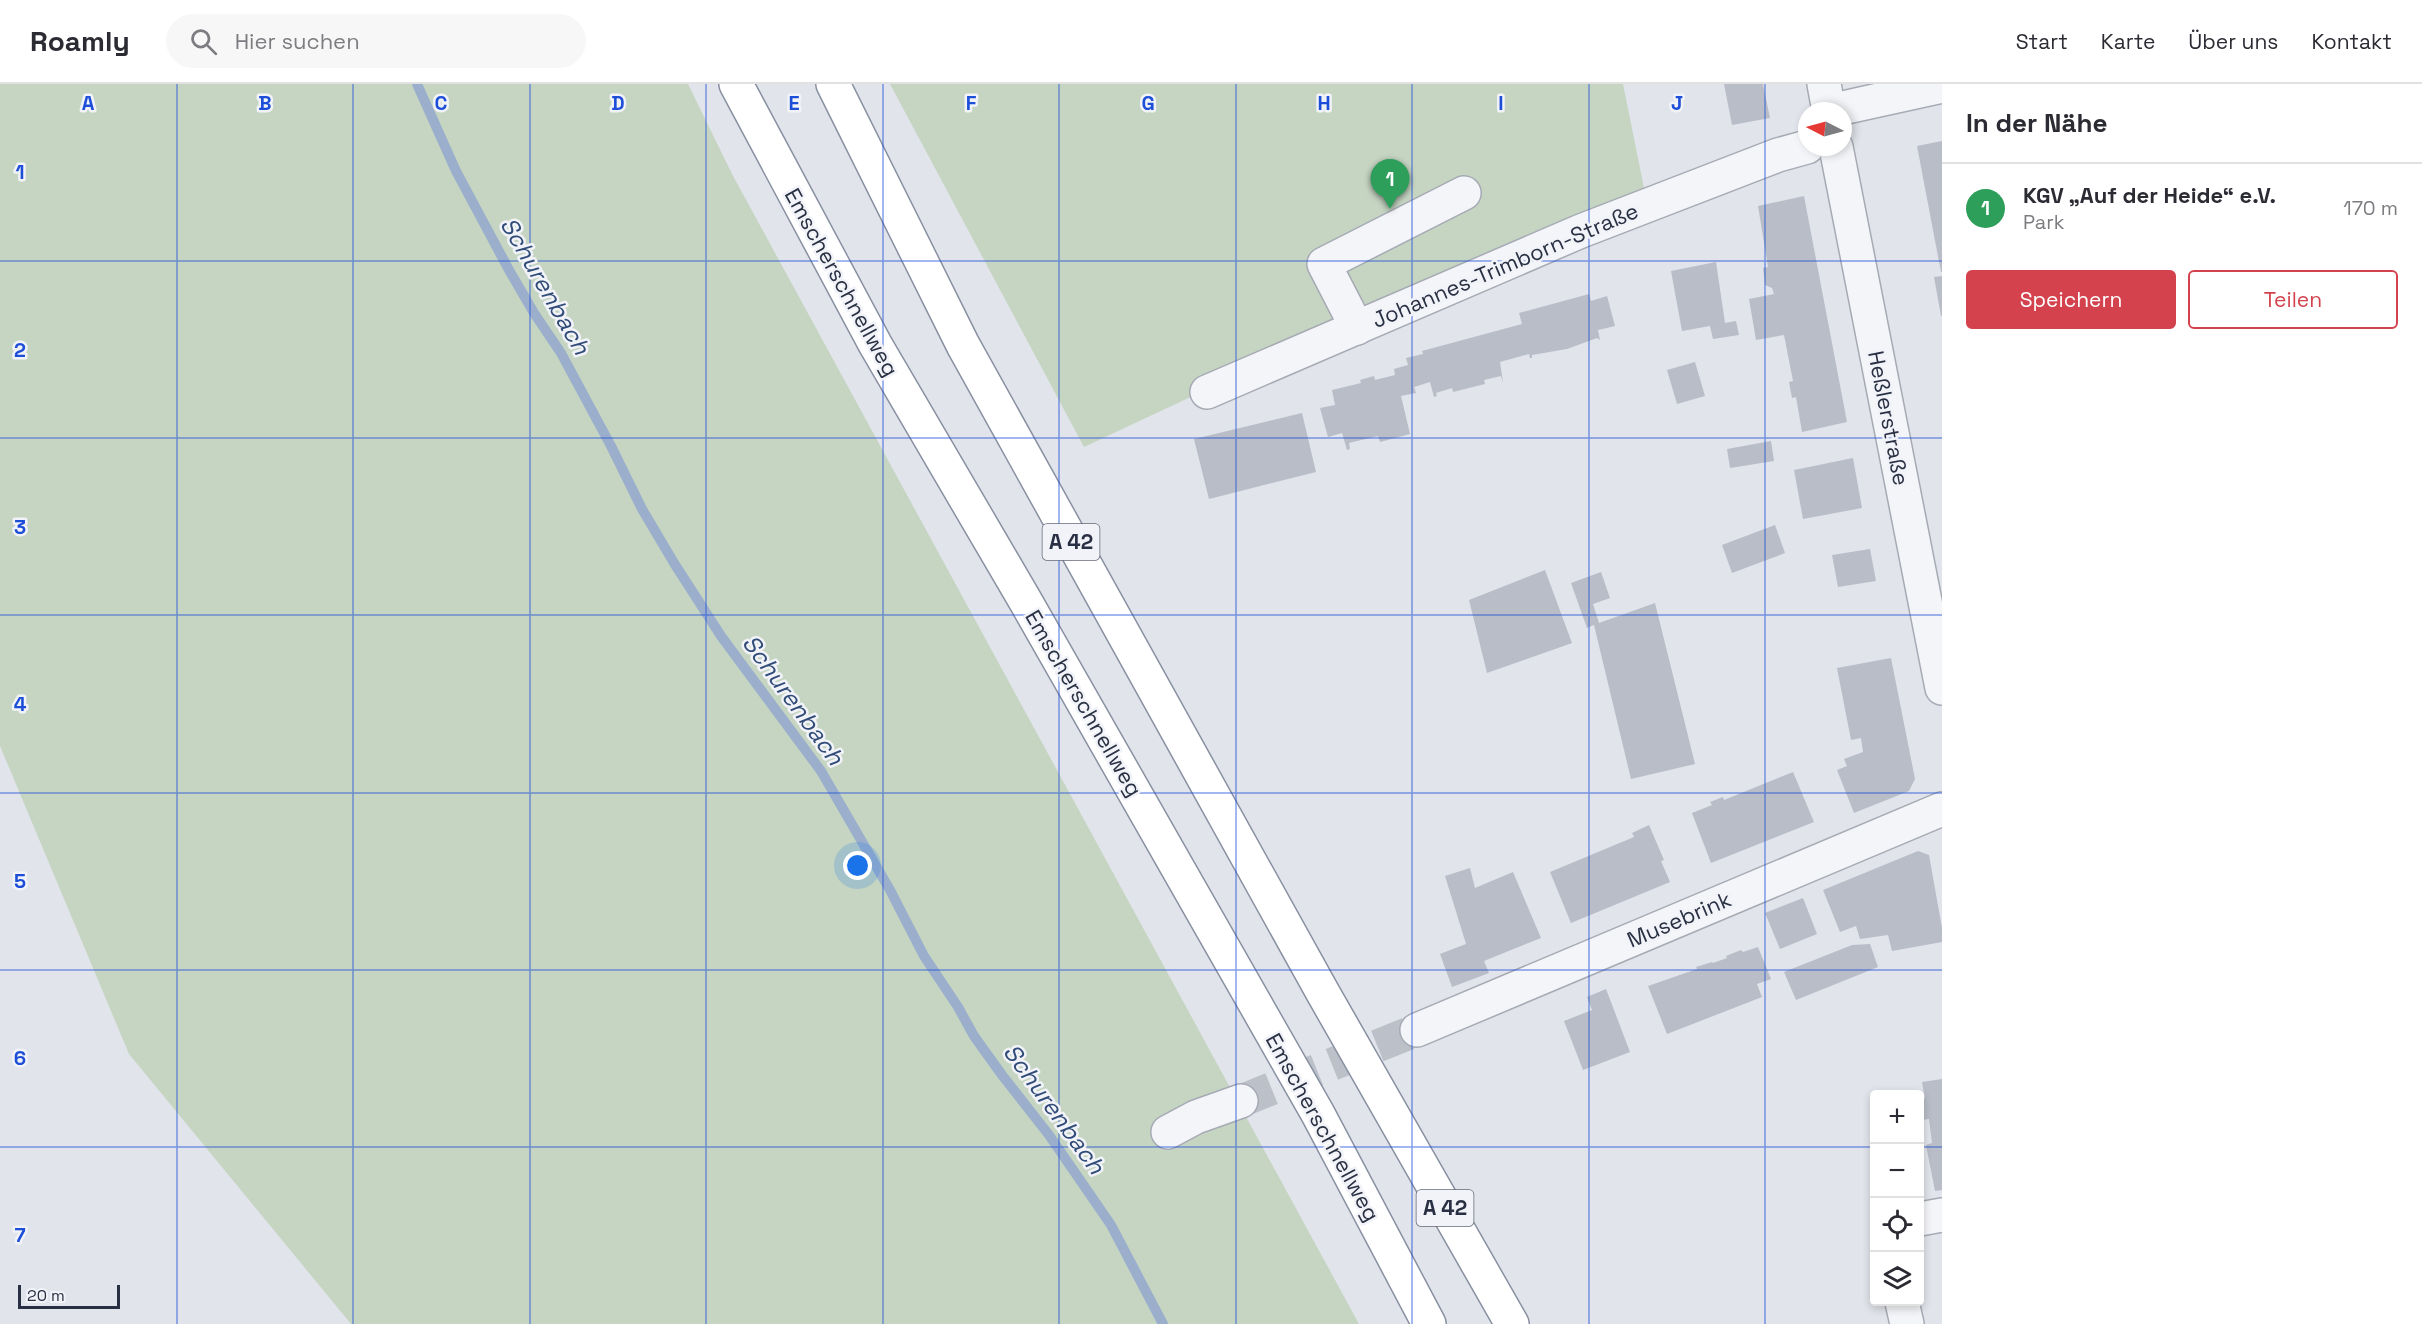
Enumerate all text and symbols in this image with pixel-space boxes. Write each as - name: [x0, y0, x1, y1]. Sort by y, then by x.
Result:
- search box: [166, 14, 586, 68]
- text: Roamly: [30, 23, 130, 59]
- icon: search: [187, 25, 220, 58]
- text: Hier suchen: [235, 27, 360, 55]
- text: Start: [2016, 28, 2068, 55]
- text: Karte: [2101, 28, 2155, 55]
- text: Über uns: [2188, 28, 2278, 55]
- text: Kontakt: [2311, 28, 2392, 55]
- text: A: [82, 90, 95, 116]
- text: B: [258, 90, 272, 116]
- text: C: [435, 90, 448, 116]
- text: D: [611, 90, 625, 116]
- text: E: [788, 90, 800, 116]
- text: F: [966, 90, 977, 116]
- text: G: [1141, 90, 1155, 116]
- text: H: [1317, 90, 1331, 116]
- text: I: [1498, 90, 1504, 116]
- text: J: [1671, 90, 1683, 116]
- north arrow: [1798, 102, 1852, 156]
- text: In der Nähe: [1966, 106, 2107, 140]
- text: 1: [15, 159, 25, 185]
- pin: 1: [1370, 160, 1410, 209]
- text: KGV „Auf der Heide“ e.V.: [2023, 181, 2276, 209]
- street label: Emscherschnellweg: [779, 183, 905, 381]
- text: 1: [1981, 195, 1990, 221]
- text: 170 m: [2343, 195, 2398, 221]
- street label: Johannes-Trimborn-Straße: [1368, 196, 1642, 334]
- text: Park: [2023, 209, 2065, 235]
- water label: Schurenbach: [494, 211, 598, 361]
- button: Speichern: [1966, 270, 2176, 329]
- button: Teilen: [2188, 270, 2398, 329]
- text: 2: [14, 337, 26, 363]
- street label: Heßlerstraße: [1862, 348, 1916, 488]
- text: 3: [14, 514, 26, 540]
- road number: A 42: [1042, 524, 1100, 560]
- street label: Emscherschnellweg: [1019, 605, 1149, 801]
- water label: Schurenbach: [736, 628, 852, 772]
- text: 4: [14, 691, 27, 717]
- your location: [843, 851, 872, 880]
- text: 5: [14, 868, 26, 894]
- street label: Musebrink: [1623, 885, 1735, 953]
- street label: Emscherschnellweg: [1260, 1028, 1386, 1226]
- water label: Schurenbach: [997, 1037, 1113, 1181]
- text: 6: [14, 1045, 26, 1071]
- map controls: [1870, 1090, 1924, 1306]
- button: +: [1870, 1090, 1924, 1144]
- button: −: [1870, 1144, 1924, 1198]
- road number: A 42: [1416, 1190, 1474, 1226]
- button: locate: [1870, 1198, 1924, 1252]
- text: 7: [14, 1222, 26, 1248]
- button: layers: [1870, 1252, 1924, 1306]
- scale bar: [18, 1282, 120, 1310]
- text: 20 m: [27, 1285, 65, 1306]

